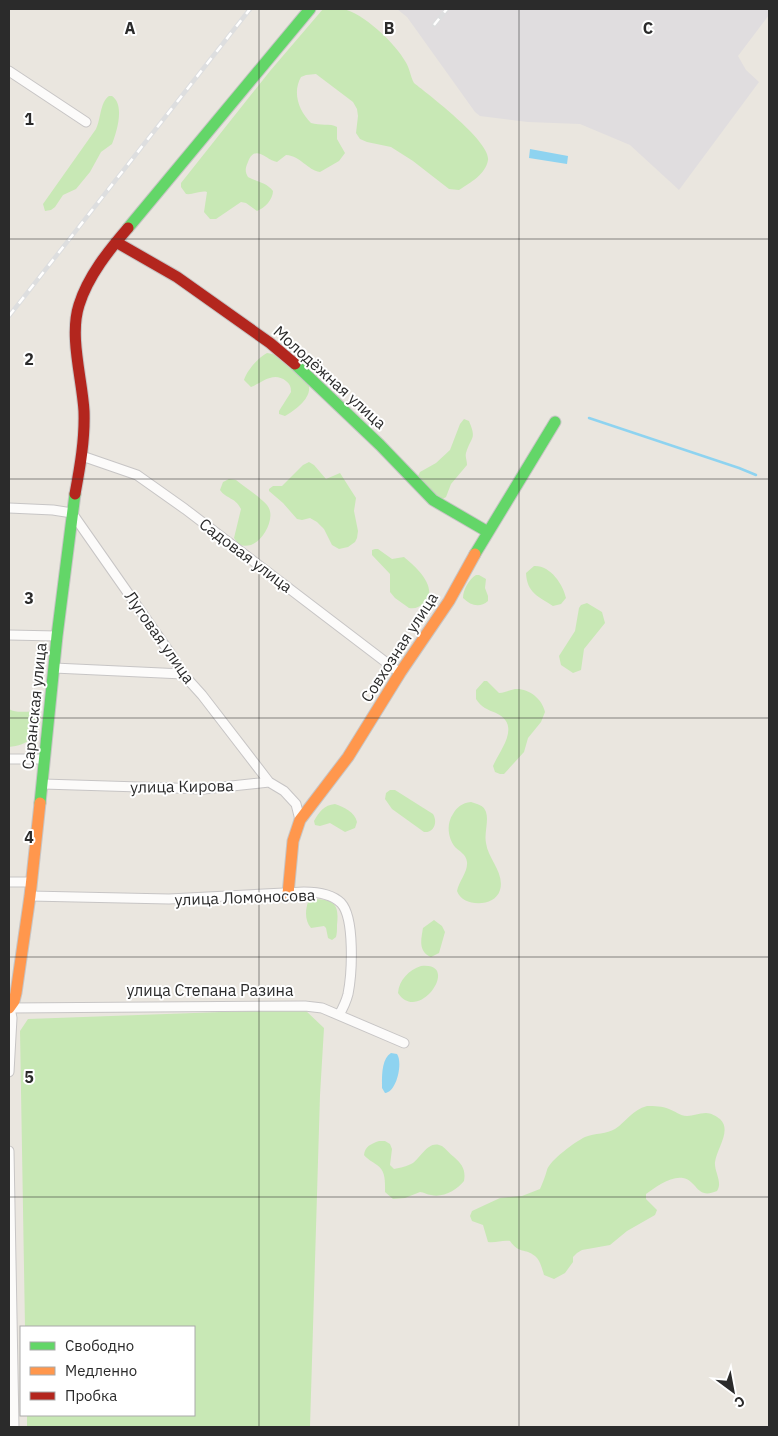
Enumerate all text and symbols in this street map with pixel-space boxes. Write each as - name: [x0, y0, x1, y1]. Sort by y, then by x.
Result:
- text: A: [125, 18, 136, 38]
- text: B: [384, 18, 395, 38]
- text: C: [643, 18, 653, 38]
- text: 1: [24, 109, 34, 129]
- street label: Молодёжная улица: [269, 321, 391, 433]
- text: 2: [24, 349, 34, 369]
- street label: Садовая улица: [195, 513, 297, 597]
- street label: Луговая улица: [121, 587, 200, 688]
- text: 3: [24, 588, 34, 608]
- street label: Совхозная улица: [356, 588, 442, 706]
- street label: Саранская улица: [17, 641, 51, 771]
- street label: улица Кирова: [130, 775, 234, 797]
- text: 4: [24, 827, 34, 847]
- street label: улица Ломоносова: [174, 885, 316, 909]
- street label: улица Степана Разина: [126, 980, 294, 1000]
- text: 5: [24, 1067, 34, 1087]
- legend: [20, 1326, 195, 1416]
- text: Свободно: [65, 1336, 134, 1355]
- text: Медленно: [65, 1361, 137, 1380]
- north arrow: [708, 1366, 758, 1416]
- text: Пробка: [65, 1386, 117, 1405]
- text: С: [731, 1392, 749, 1412]

